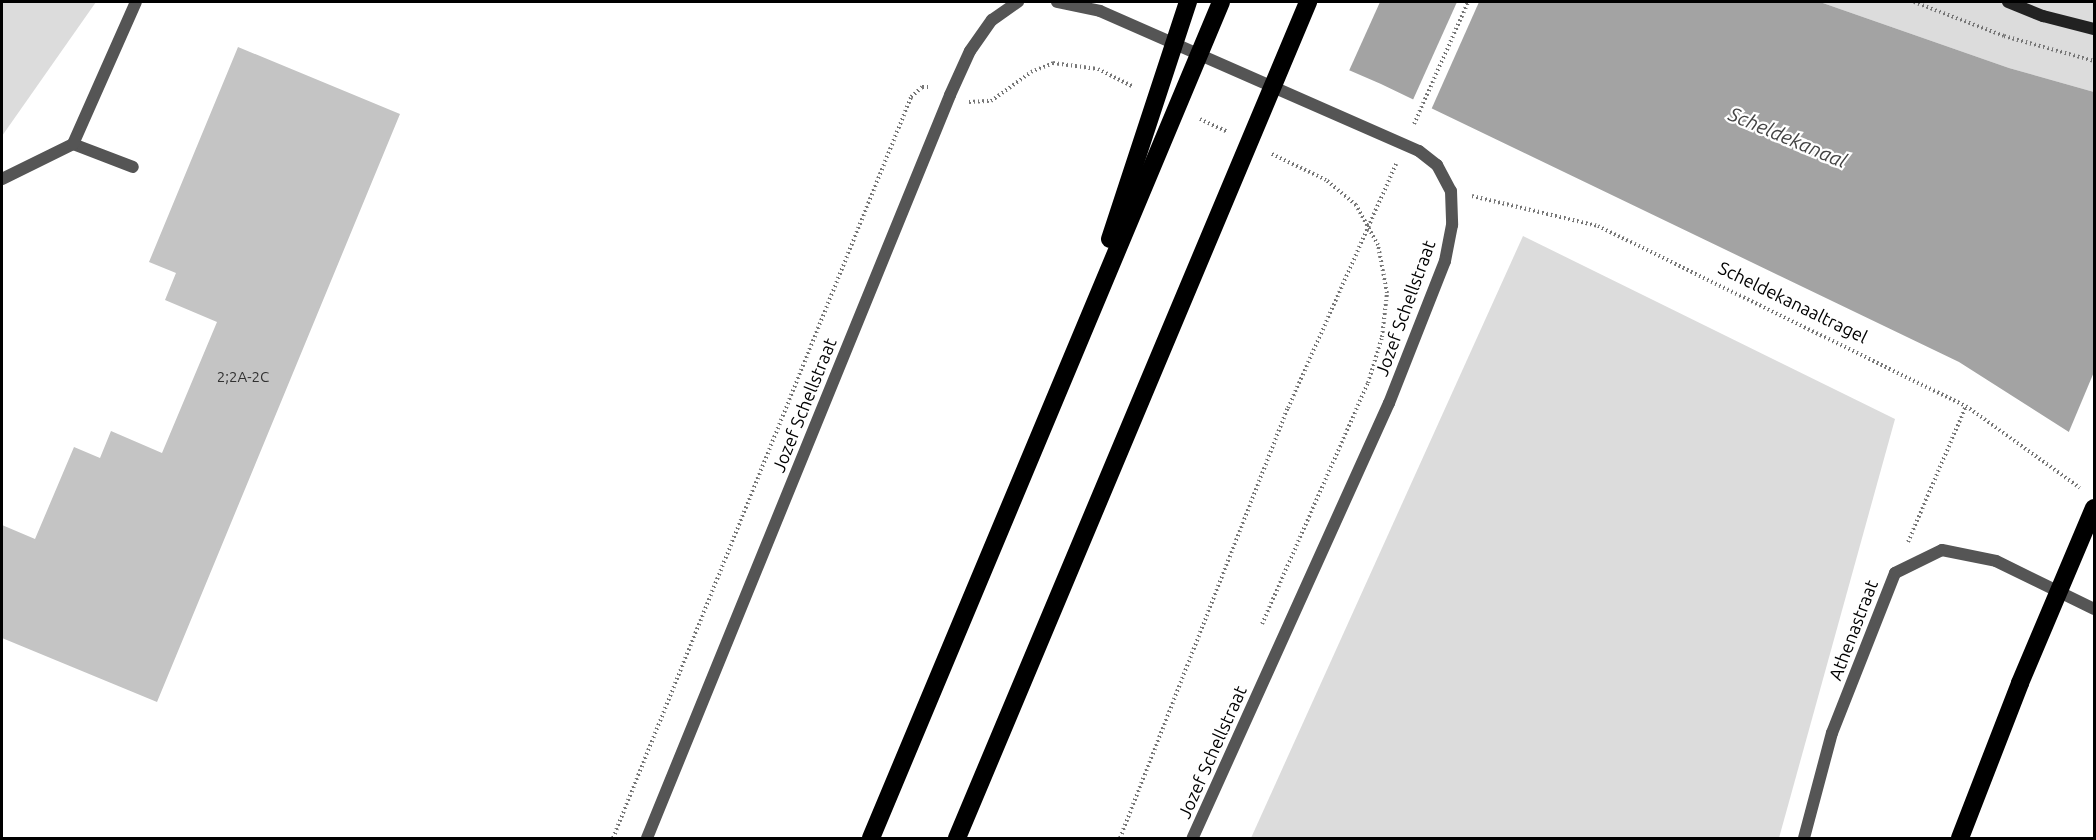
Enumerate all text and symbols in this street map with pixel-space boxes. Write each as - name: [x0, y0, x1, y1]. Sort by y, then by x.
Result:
- water label: Scheldekanaal: [1725, 101, 1851, 173]
- street label: Jozef Schellstraat: [1370, 237, 1440, 379]
- street label: Scheldekanaaltragel: [1715, 257, 1871, 347]
- street label: Jozef Schellstraat: [767, 335, 841, 475]
- house number: 2;2A-2C: [217, 368, 269, 386]
- street label: Athenastraat: [1824, 577, 1882, 683]
- street label: Jozef Schellstraat: [1173, 682, 1251, 822]

